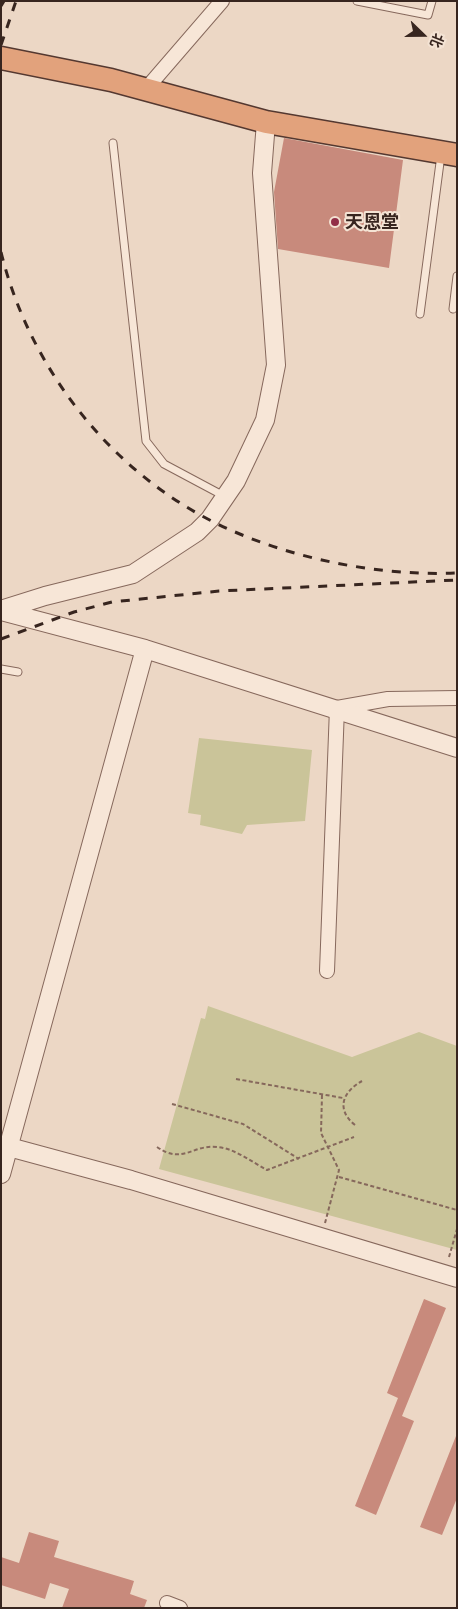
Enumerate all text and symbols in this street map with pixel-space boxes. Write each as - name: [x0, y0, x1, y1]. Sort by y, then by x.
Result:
- north arrow: [398, 10, 448, 60]
- text: 北: [427, 31, 447, 50]
- place label: 天恩堂: [345, 211, 399, 233]
- marker: 天恩堂: [329, 216, 341, 228]

